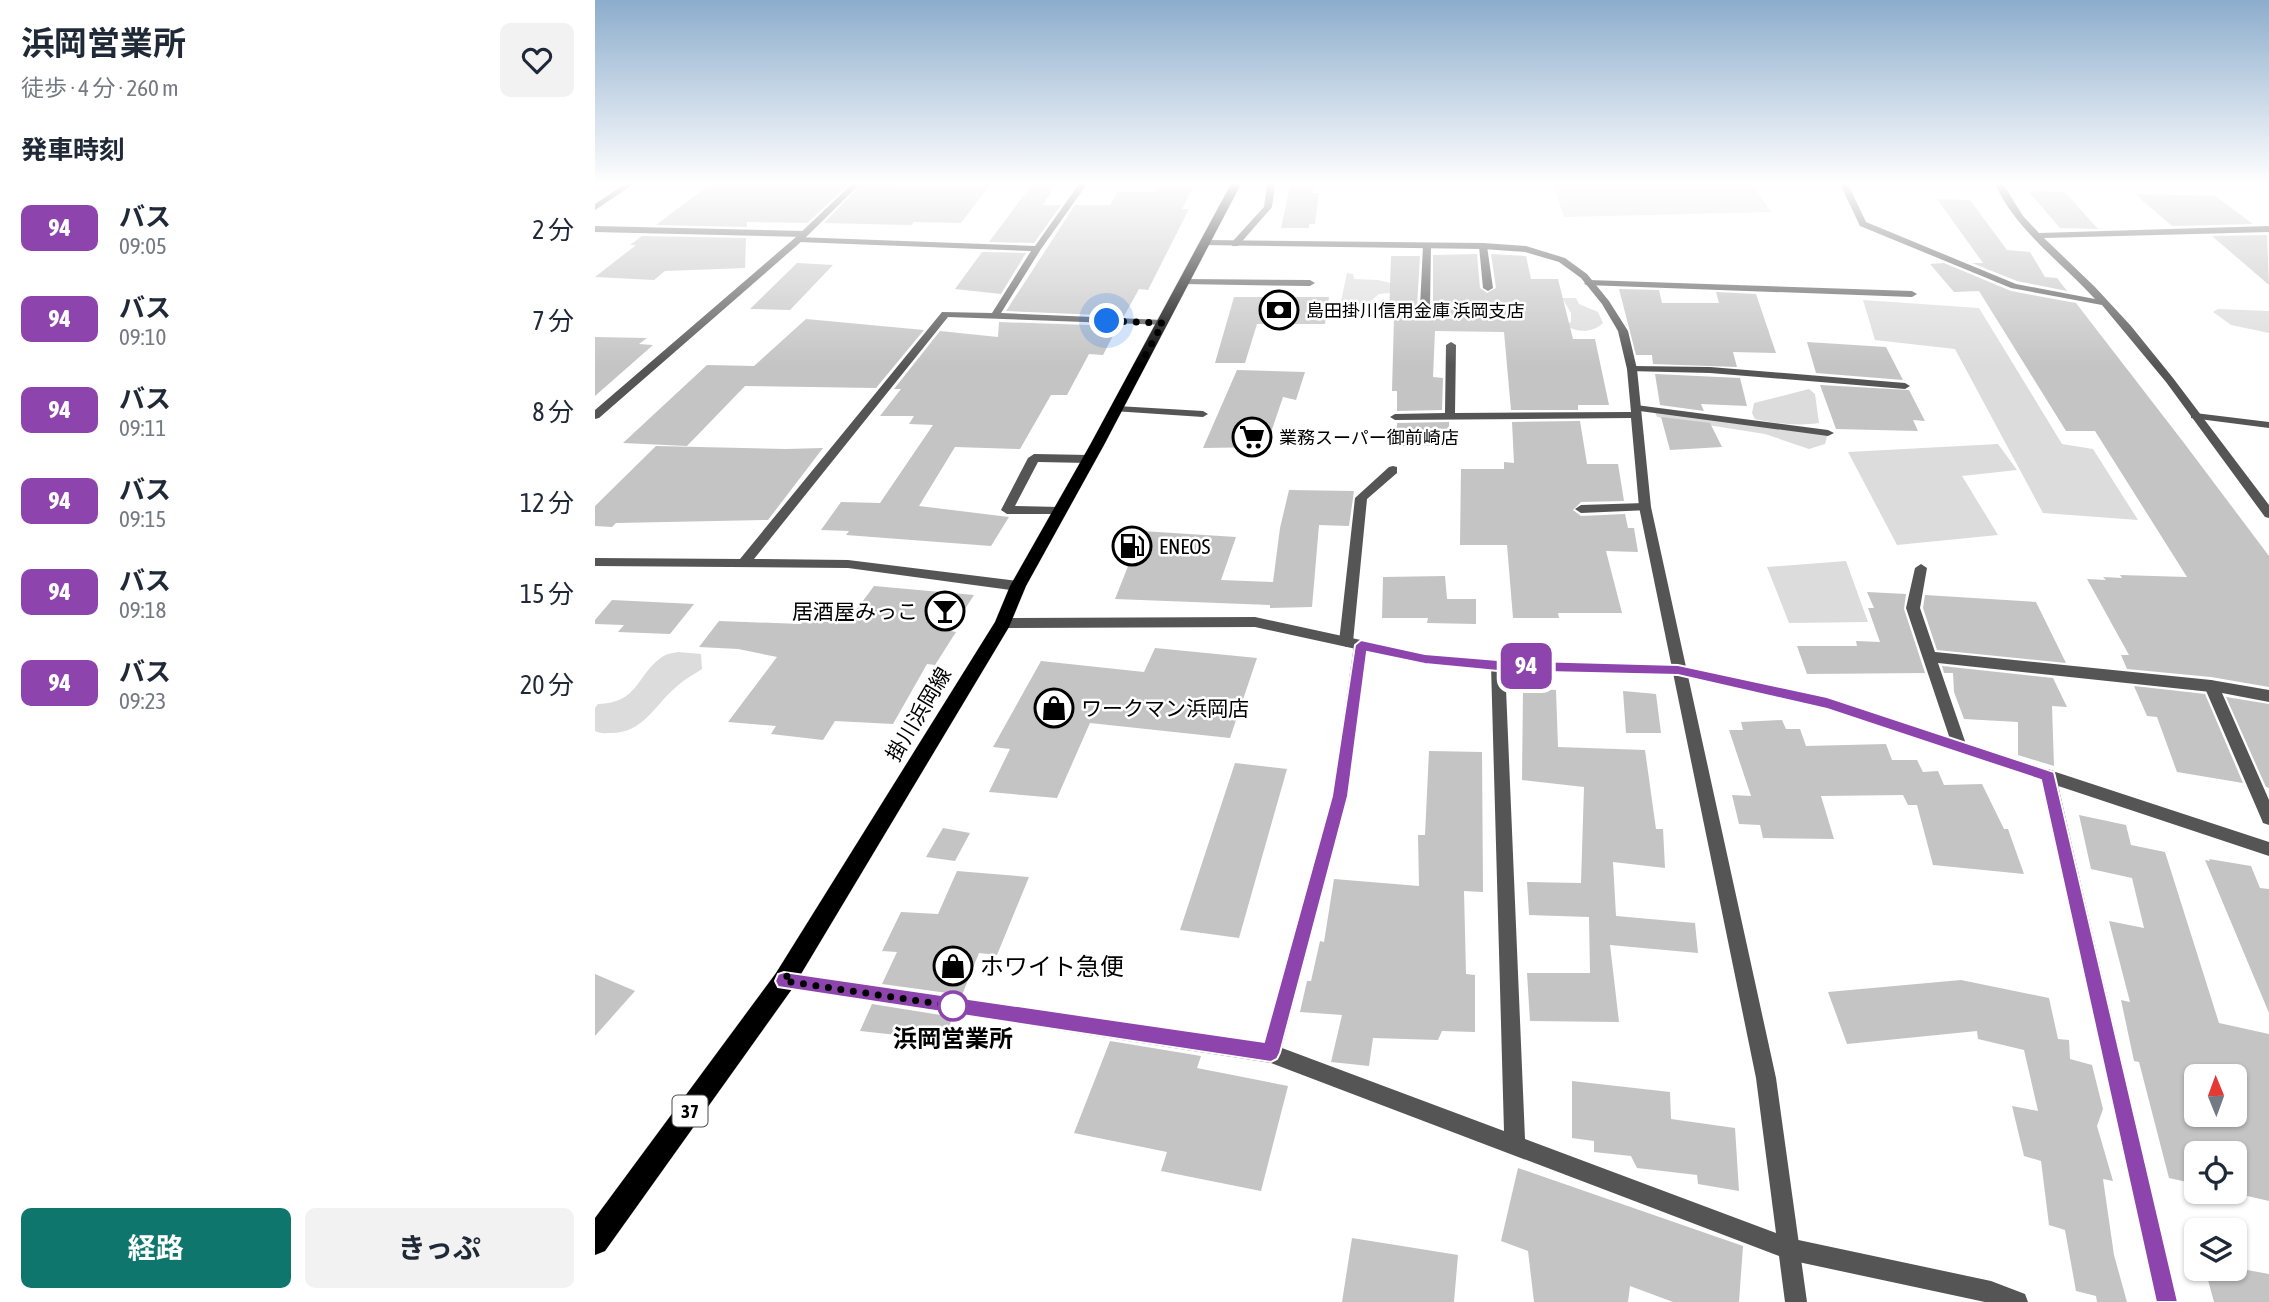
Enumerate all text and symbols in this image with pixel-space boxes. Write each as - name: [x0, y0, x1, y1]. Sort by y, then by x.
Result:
- button: heart: [500, 23, 574, 97]
- text: 浜岡営業所: [21, 24, 186, 62]
- text: 徒歩 · 4 分 · 260 m: [21, 75, 179, 101]
- text: 発車時刻: [21, 135, 125, 165]
- text: バス: [119, 202, 171, 232]
- text: 94: [48, 214, 71, 241]
- text: 2 分: [532, 215, 574, 245]
- text: 09:05: [119, 233, 167, 259]
- bank icon: 島田掛川信用金庫 浜岡支店: [1258, 289, 1300, 331]
- text: バス: [119, 293, 171, 323]
- place label: 島田掛川信用金庫 浜岡支店: [1306, 300, 1524, 321]
- your location: [1089, 303, 1124, 338]
- text: 94: [48, 305, 71, 332]
- text: 7 分: [532, 306, 574, 336]
- text: 09:10: [119, 324, 166, 350]
- text: バス: [119, 384, 171, 414]
- text: 94: [48, 396, 71, 423]
- text: 8 分: [532, 397, 574, 427]
- text: 09:11: [119, 415, 166, 441]
- supermarket icon: 業務スーパー御前崎店: [1231, 416, 1273, 458]
- place label: 業務スーパー御前崎店: [1279, 427, 1459, 448]
- text: バス: [119, 475, 171, 505]
- text: 94: [48, 487, 71, 514]
- text: 12 分: [520, 488, 574, 518]
- text: 09:15: [119, 506, 166, 532]
- fuel station icon: ENEOS: [1111, 525, 1153, 567]
- place label: ENEOS: [1159, 534, 1211, 558]
- text: バス: [119, 566, 171, 596]
- text: 94: [48, 578, 71, 605]
- text: 15 分: [520, 579, 574, 609]
- bar icon: 居酒屋みっこ: [924, 590, 966, 632]
- text: 09:18: [119, 597, 166, 623]
- place label: 居酒屋みっこ: [792, 599, 918, 623]
- line badge: 94: [1495, 643, 1557, 689]
- text: 94: [1515, 652, 1537, 679]
- text: バス: [119, 657, 171, 687]
- street label: 掛川浜岡線: [881, 663, 955, 765]
- text: 94: [48, 669, 71, 696]
- text: 20 分: [520, 670, 574, 700]
- shop icon: ワークマン浜岡店: [1033, 687, 1075, 729]
- text: 09:23: [119, 688, 166, 714]
- place label: ワークマン浜岡店: [1081, 696, 1249, 720]
- shop icon: ホワイト急便: [932, 945, 974, 987]
- place label: ホワイト急便: [980, 953, 1124, 980]
- marker: 浜岡営業所: [938, 991, 968, 1021]
- place label: 浜岡営業所: [893, 1025, 1013, 1052]
- north arrow: [2184, 1064, 2247, 1127]
- map controls: [2184, 1064, 2247, 1281]
- road number: 37: [673, 1096, 707, 1126]
- button: locate: [2184, 1141, 2247, 1204]
- button: 経路: [21, 1208, 291, 1288]
- button: きっぷ: [305, 1208, 574, 1288]
- button: layers: [2184, 1218, 2247, 1281]

